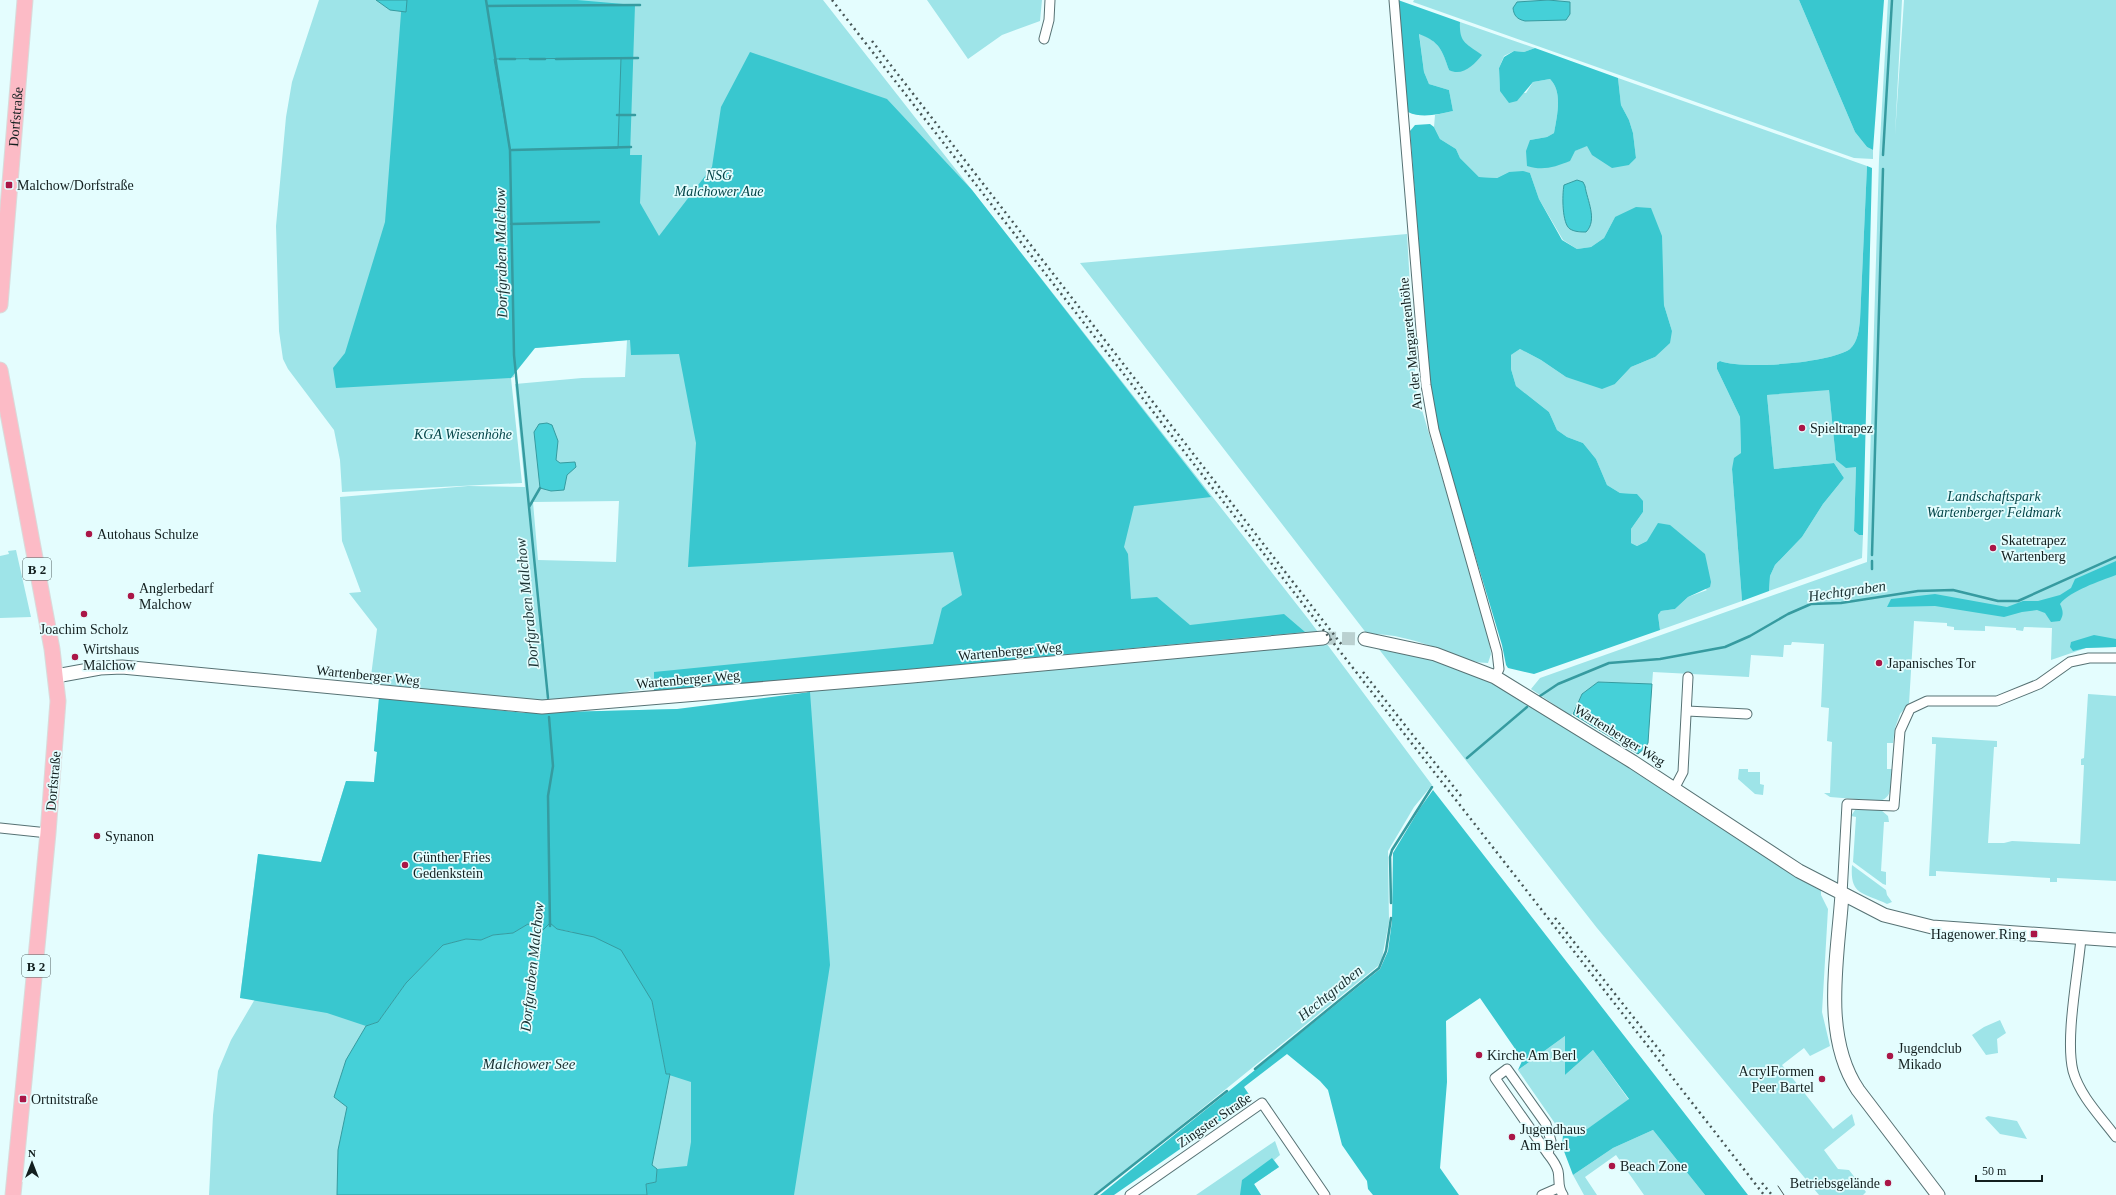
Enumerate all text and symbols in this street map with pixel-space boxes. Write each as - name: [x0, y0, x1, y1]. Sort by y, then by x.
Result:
- street label: Dorfstraße: [6, 86, 26, 147]
- park label: NSG Malchower Aue: [674, 168, 763, 199]
- place label: Malchow/Dorfstraße: [17, 178, 134, 193]
- marker: Malchow/Dorfstraße: [4, 180, 14, 190]
- water label: Dorfgraben Malchow: [492, 188, 510, 319]
- street label: An der Margaretenhöhe: [1396, 277, 1425, 411]
- place label: Spieltrapez: [1810, 421, 1873, 436]
- marker: Spieltrapez: [1797, 423, 1807, 433]
- park label: KGA Wiesenhöhe: [413, 427, 512, 442]
- park label: Landschaftspark Wartenberger Feldmark: [1927, 489, 2062, 520]
- place label: Autohaus Schulze: [97, 527, 198, 542]
- marker: Autohaus Schulze: [84, 529, 94, 539]
- place label: Skatetrapez Wartenberg: [2001, 533, 2066, 564]
- water label: Dorfgraben Malchow: [512, 537, 542, 670]
- marker: Skatetrapez Wartenberg: [1988, 543, 1998, 553]
- road number: B 2: [23, 558, 51, 580]
- water label: Hechtgraben: [1806, 578, 1887, 605]
- place label: Anglerbedarf Malchow: [139, 581, 214, 612]
- marker: Anglerbedarf Malchow: [126, 591, 136, 601]
- marker: Joachim Scholz: [79, 609, 89, 619]
- place label: Joachim Scholz: [40, 622, 128, 637]
- street label: Wartenberger Weg: [958, 639, 1063, 664]
- place label: Wirtshaus Malchow: [83, 642, 139, 673]
- marker: Wirtshaus Malchow: [70, 652, 80, 662]
- place label: Japanisches Tor: [1887, 656, 1976, 671]
- marker: Japanisches Tor: [1874, 658, 1884, 668]
- street label: Wartenberger Weg: [315, 663, 421, 688]
- street label: Wartenberger Weg: [636, 667, 741, 692]
- street label: Wartenberger Weg: [1572, 701, 1668, 769]
- street label: Dorfstraße: [43, 751, 64, 812]
- place label: Synanon: [105, 829, 154, 844]
- marker: Synanon: [92, 831, 102, 841]
- place label: Günther Fries Gedenkstein: [413, 850, 490, 881]
- marker: Günther Fries Gedenkstein: [400, 860, 410, 870]
- water label: Dorfgraben Malchow: [517, 901, 547, 1034]
- place label: Hagenower Ring: [1931, 927, 2026, 942]
- marker: Hagenower Ring: [2029, 929, 2039, 939]
- road number: B 2: [22, 955, 50, 977]
- water label: Hechtgraben: [1294, 962, 1365, 1024]
- place label: Jugendclub Mikado: [1898, 1041, 1962, 1072]
- place label: Kirche Am Berl: [1487, 1048, 1577, 1063]
- marker: Kirche Am Berl: [1474, 1050, 1484, 1060]
- marker: Jugendclub Mikado: [1885, 1051, 1895, 1061]
- water label: Malchower See: [482, 1056, 576, 1072]
- place label: AcrylFormen Peer Bartel: [1739, 1064, 1814, 1095]
- marker: AcrylFormen Peer Bartel: [1817, 1074, 1827, 1084]
- street label: Zingster Straße: [1174, 1090, 1254, 1151]
- place label: Ortnitstraße: [31, 1092, 98, 1107]
- marker: Ortnitstraße: [18, 1094, 28, 1104]
- place label: Jugendhaus Am Berl: [1520, 1122, 1585, 1153]
- marker: Jugendhaus Am Berl: [1507, 1132, 1517, 1142]
- north arrow: [12, 1143, 52, 1183]
- text: N: [28, 1147, 36, 1159]
- scale bar: [1976, 1157, 2042, 1183]
- place label: Beach Zone: [1620, 1159, 1687, 1174]
- marker: Beach Zone: [1607, 1161, 1617, 1171]
- text: 50 m: [1982, 1164, 2007, 1178]
- place label: Betriebsgelände: [1790, 1176, 1880, 1191]
- marker: Betriebsgelände: [1883, 1178, 1893, 1188]

